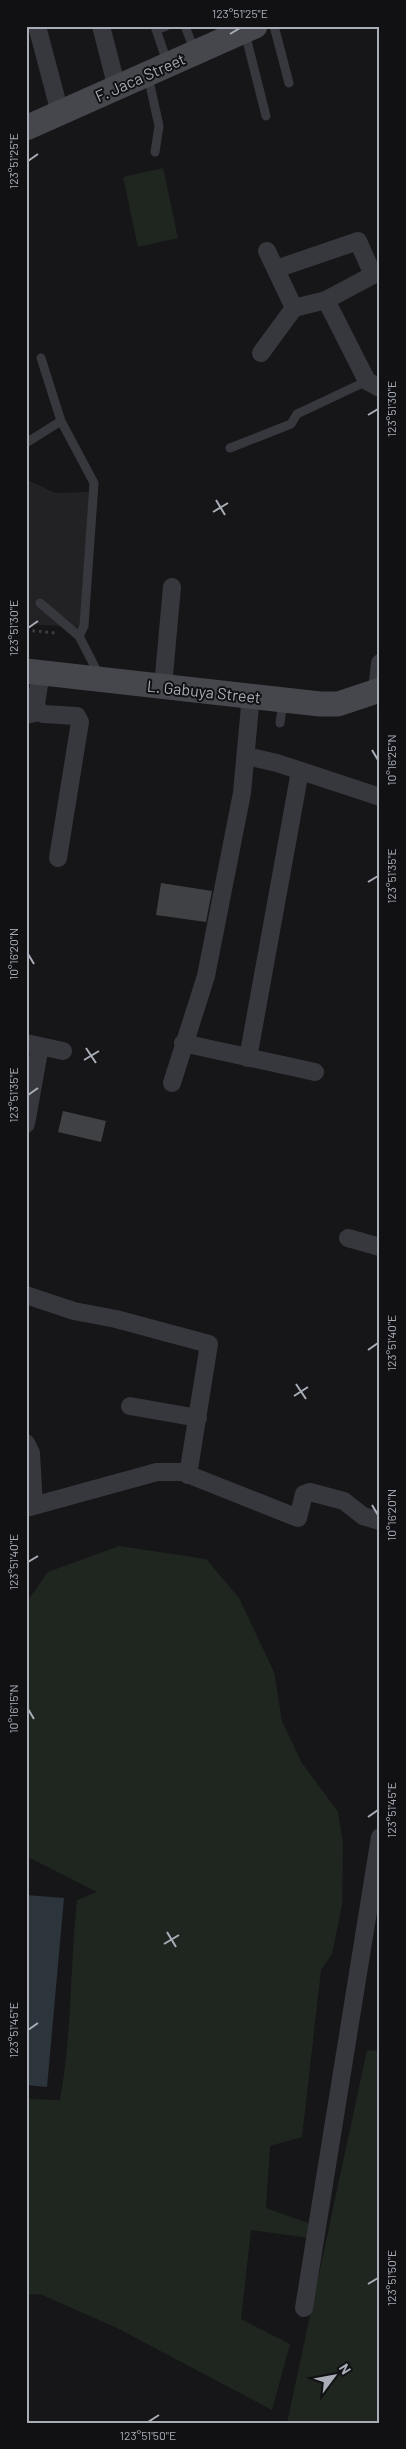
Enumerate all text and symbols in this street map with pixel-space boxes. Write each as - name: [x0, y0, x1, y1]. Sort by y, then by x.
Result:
- text: 123°51'25"E: [212, 6, 268, 20]
- street label: F. Jaca Street: [92, 49, 188, 105]
- text: 123°51'25"E: [6, 133, 20, 189]
- text: 123°51'30"E: [384, 381, 398, 437]
- text: 123°51'30"E: [6, 600, 20, 656]
- street label: L. Gabuya Street: [146, 676, 262, 706]
- text: 10°16'25"N: [384, 734, 398, 786]
- text: 123°51'35"E: [384, 848, 398, 904]
- text: 10°16'20"N: [6, 928, 20, 980]
- text: 123°51'35"E: [6, 1067, 20, 1123]
- text: 123°51'40"E: [384, 1315, 398, 1371]
- text: 10°16'20"N: [384, 1489, 398, 1541]
- text: 123°51'40"E: [6, 1534, 20, 1590]
- text: 10°16'15"N: [6, 1684, 20, 1734]
- text: 123°51'45"E: [384, 1782, 398, 1838]
- text: 123°51'45"E: [6, 2002, 20, 2058]
- text: 123°51'50"E: [384, 2250, 398, 2306]
- north arrow: [308, 2352, 358, 2402]
- text: N: [336, 2360, 355, 2377]
- text: 123°51'50"E: [120, 2428, 176, 2442]

